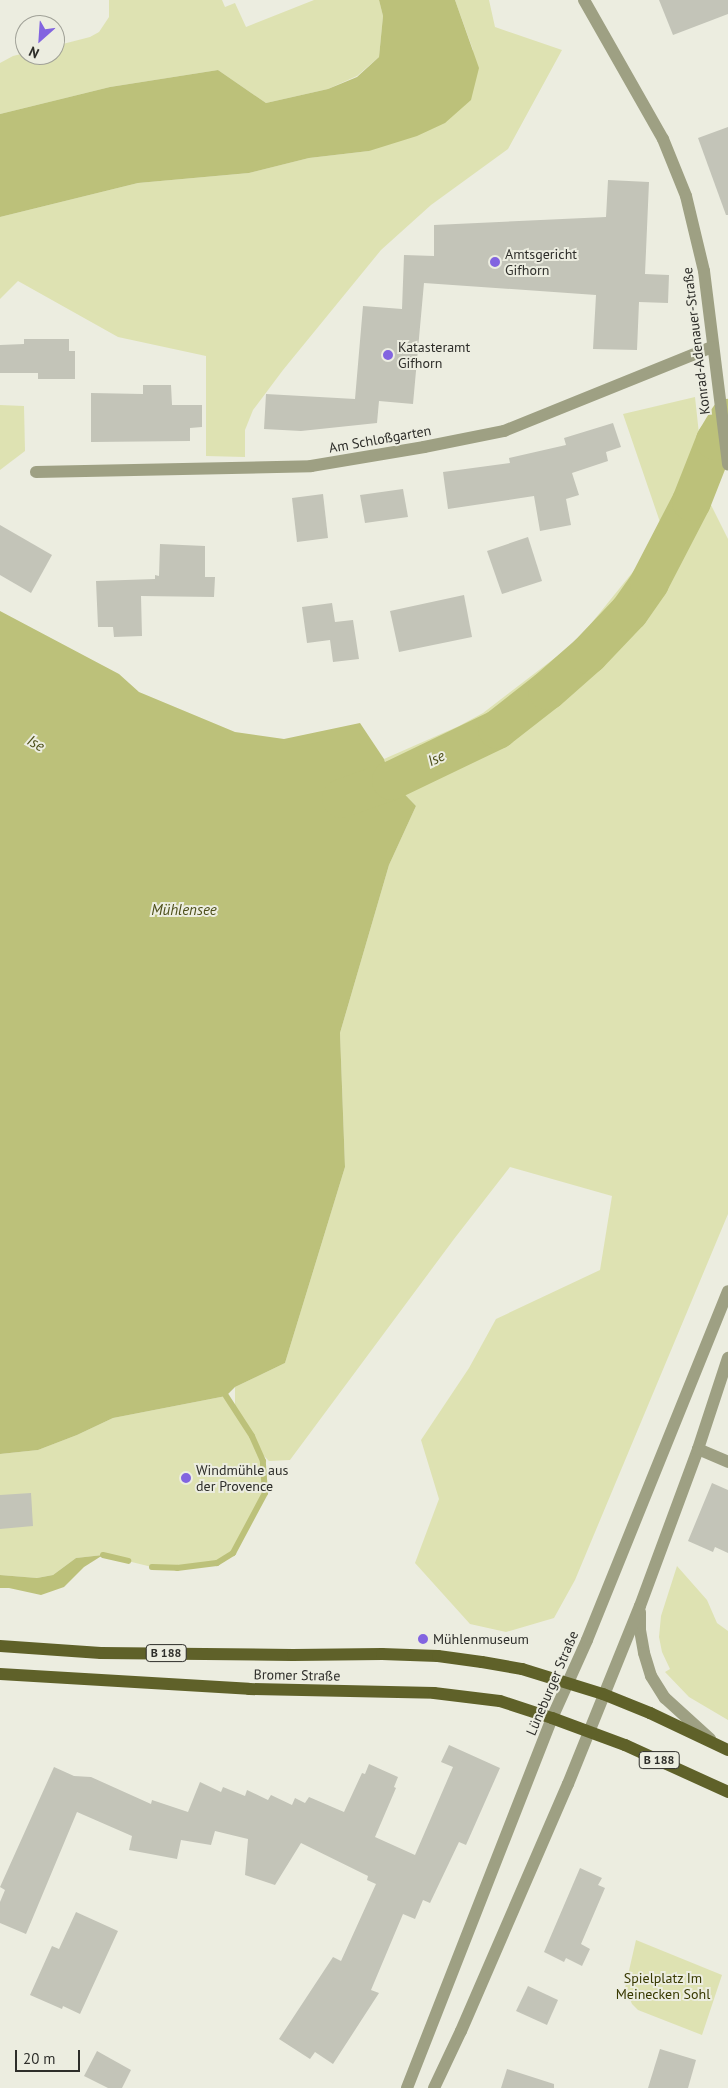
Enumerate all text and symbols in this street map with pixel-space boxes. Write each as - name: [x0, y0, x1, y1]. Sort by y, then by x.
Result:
- north arrow: [15, 15, 65, 65]
- text: N: [26, 42, 42, 63]
- place label: Amtsgericht Gifhorn: [505, 246, 577, 278]
- marker: Amtsgericht Gifhorn: [489, 256, 501, 268]
- street label: Konrad-Adenauer-Straße: [679, 266, 713, 416]
- place label: Katasteramt Gifhorn: [398, 339, 470, 372]
- marker: Katasteramt Gifhorn: [382, 349, 394, 361]
- street label: Am Schloßgarten: [328, 422, 432, 456]
- water label: Ise: [24, 731, 48, 755]
- water label: Ise: [424, 746, 448, 770]
- water label: Mühlensee: [151, 901, 217, 919]
- place label: Windmühle aus der Provence: [196, 1462, 288, 1494]
- marker: Windmühle aus der Provence: [180, 1472, 192, 1484]
- street label: Lüneburger Straße: [522, 1628, 582, 1738]
- place label: Mühlenmuseum: [433, 1631, 529, 1647]
- marker: Mühlenmuseum: [417, 1633, 429, 1645]
- road number: B 188: [145, 1644, 187, 1662]
- street label: Bromer Straße: [254, 1666, 340, 1684]
- road number: B 188: [638, 1750, 680, 1770]
- park label: Spielplatz Im Meinecken Sohl: [616, 1970, 710, 2002]
- scale bar: [18, 2040, 82, 2072]
- text: 20 m: [23, 2049, 56, 2068]

